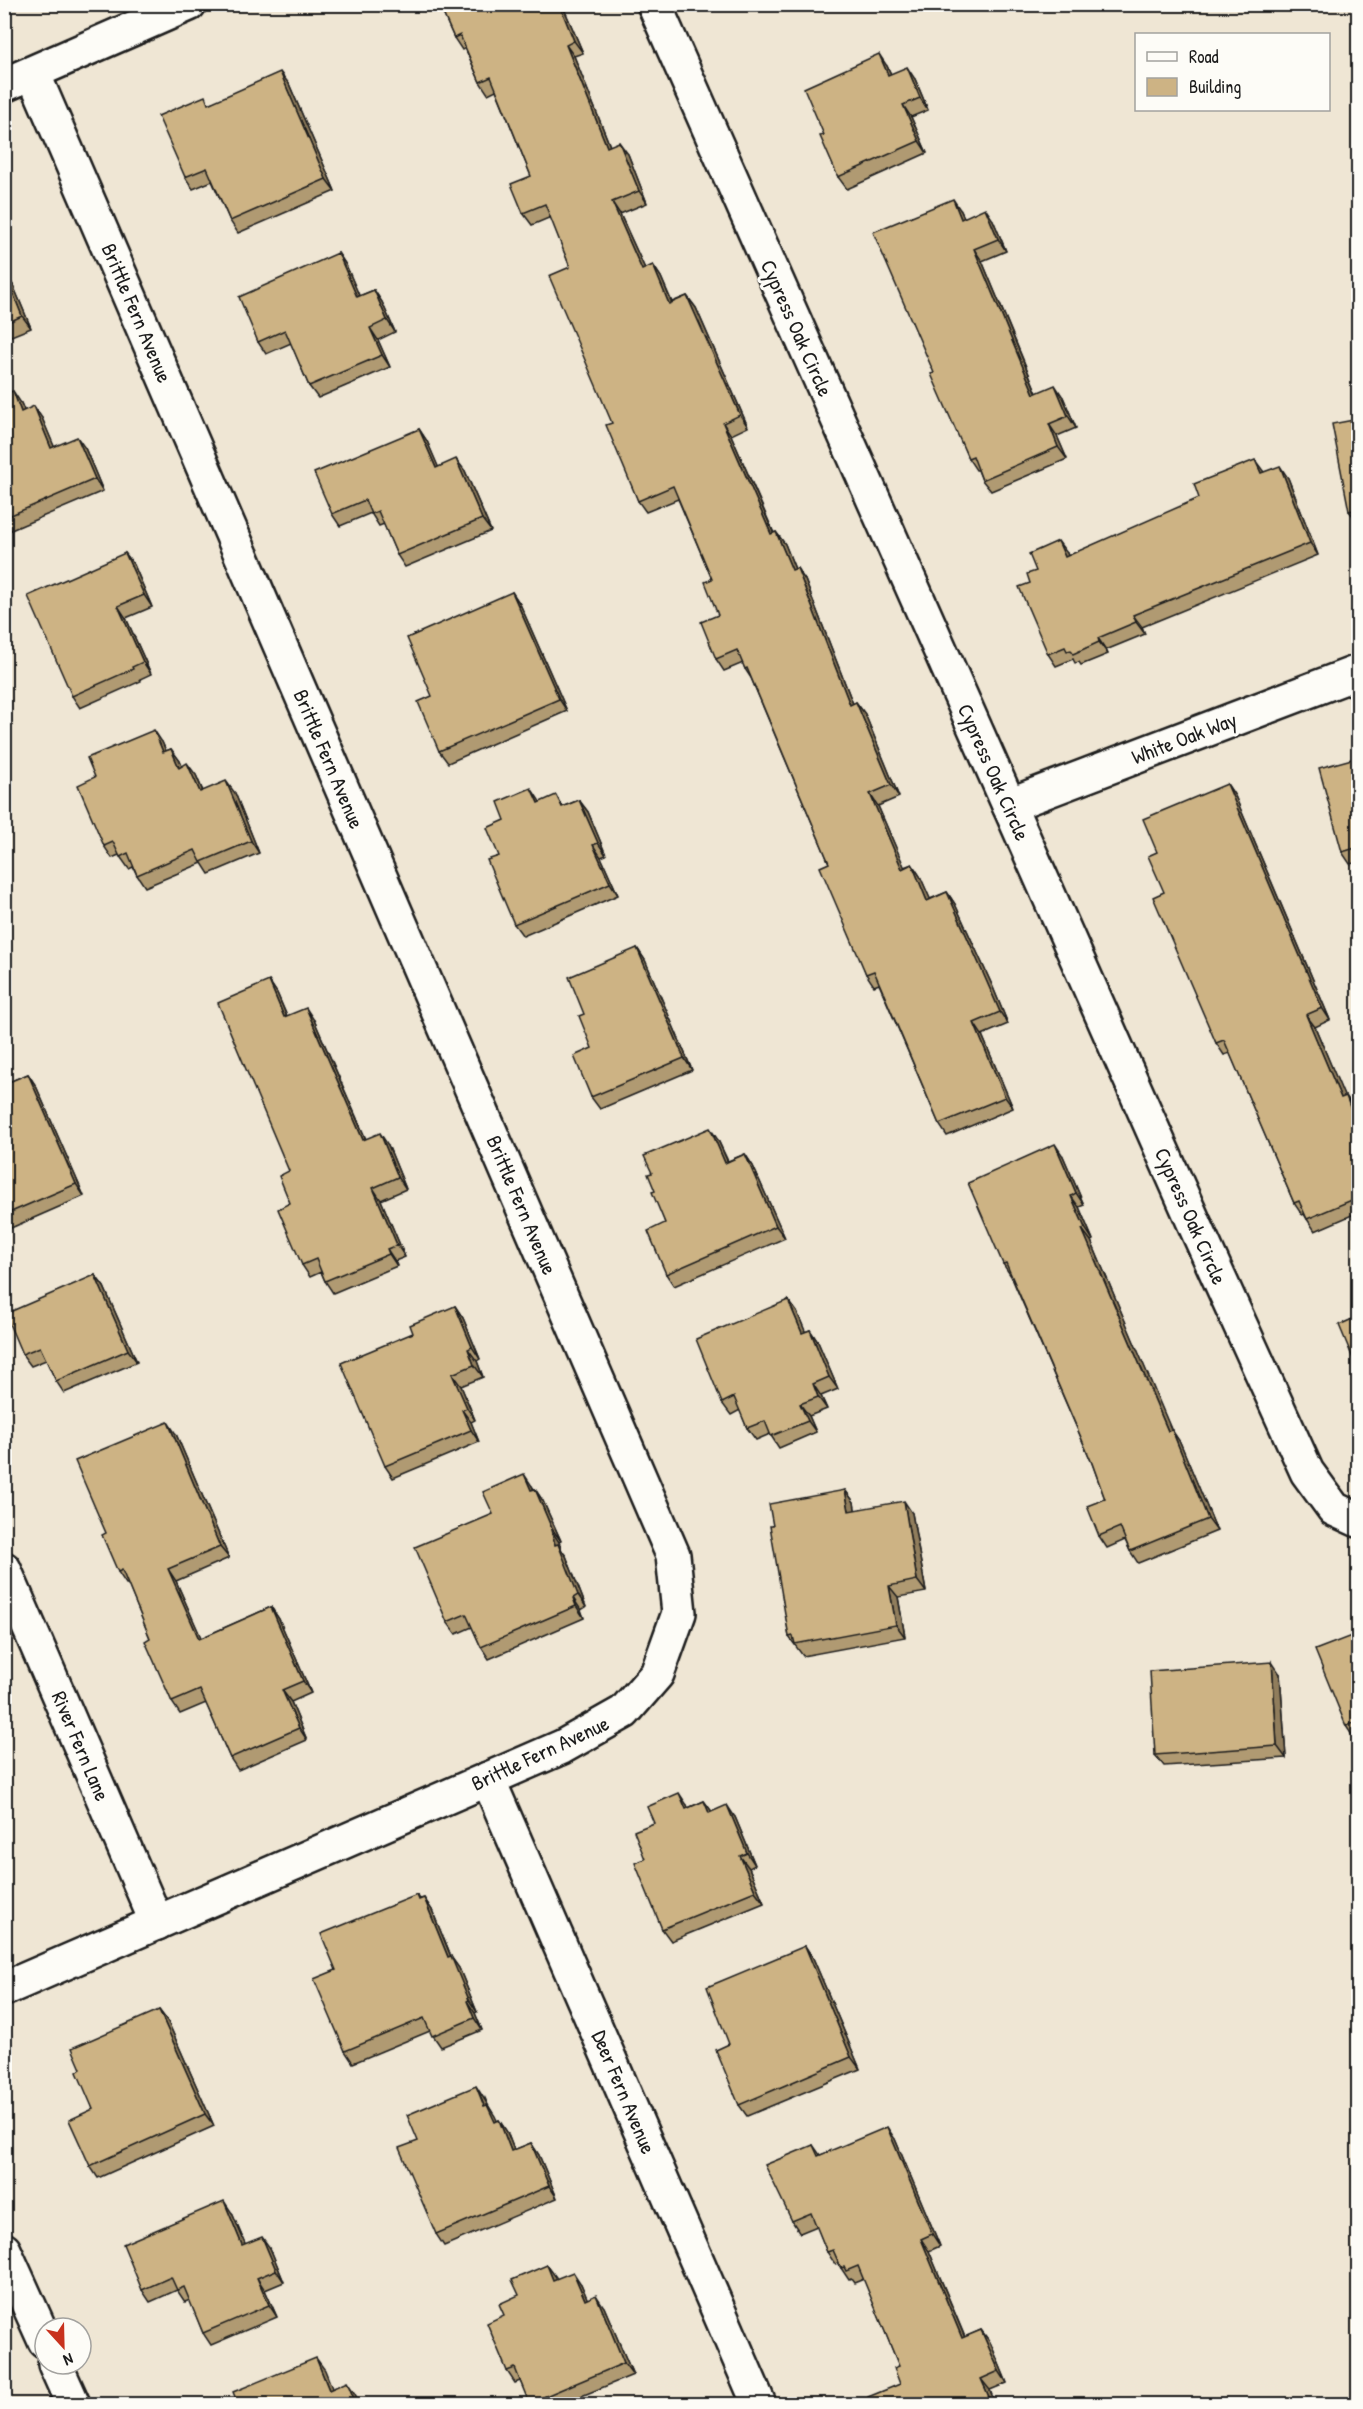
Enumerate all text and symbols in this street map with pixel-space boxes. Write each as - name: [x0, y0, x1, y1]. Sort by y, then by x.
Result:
- legend: [1135, 33, 1330, 111]
- text: Road: [1189, 44, 1219, 69]
- text: Building: [1189, 74, 1241, 99]
- street label: Brittle Fern Avenue: [95, 239, 179, 387]
- street label: Cypress Oak Circle: [754, 255, 840, 401]
- street label: Brittle Fern Avenue: [287, 685, 371, 833]
- street label: Cypress Oak Circle: [951, 699, 1037, 845]
- street label: White Oak Way: [1127, 705, 1241, 771]
- street label: Brittle Fern Avenue: [480, 1131, 564, 1279]
- street label: Cypress Oak Circle: [1148, 1143, 1234, 1289]
- street label: River Fern Lane: [45, 1687, 117, 1805]
- street label: Brittle Fern Avenue: [467, 1708, 613, 1798]
- street label: Deer Fern Avenue: [585, 2026, 663, 2158]
- north arrow: [33, 2316, 93, 2376]
- text: N: [60, 2348, 77, 2372]

